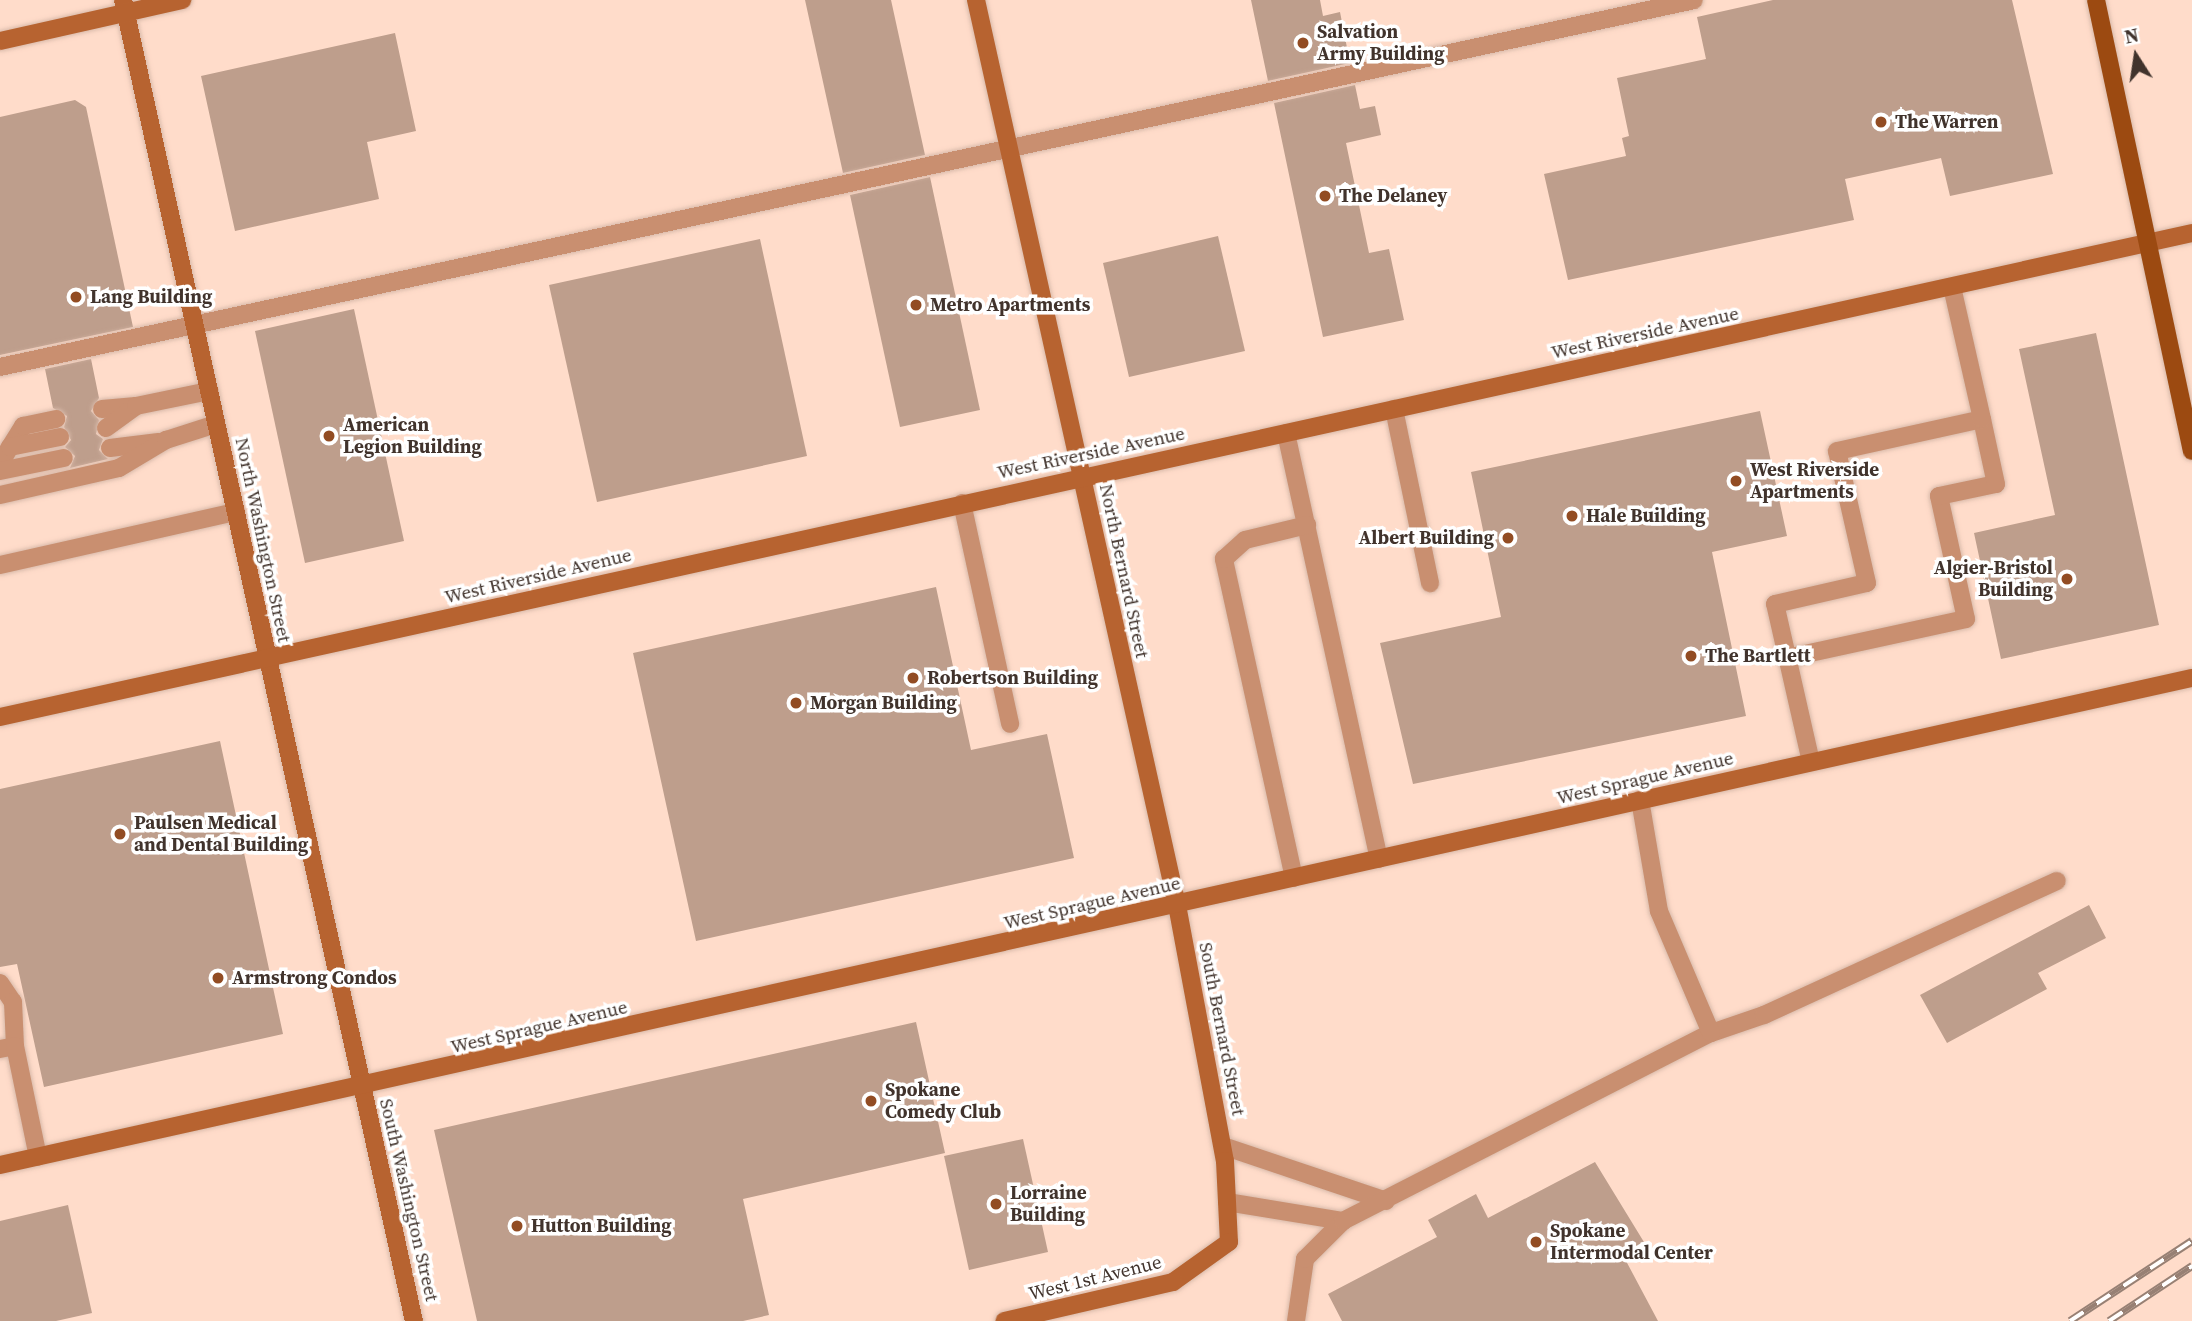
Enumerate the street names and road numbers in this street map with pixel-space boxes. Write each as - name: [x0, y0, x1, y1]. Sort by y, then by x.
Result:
- street label: West Riverside Avenue: [1549, 302, 1741, 364]
- street label: West Riverside Avenue: [995, 422, 1187, 484]
- street label: North Washington Street: [230, 435, 296, 645]
- street label: North Bernard Street: [1094, 482, 1154, 660]
- street label: West Riverside Avenue: [442, 543, 634, 609]
- street label: West Sprague Avenue: [1554, 747, 1736, 809]
- street label: West Sprague Avenue: [1001, 872, 1183, 934]
- street label: South Bernard Street: [1194, 940, 1250, 1118]
- street label: West Sprague Avenue: [448, 996, 630, 1058]
- street label: South Washington Street: [375, 1096, 443, 1304]
- street label: West 1st Avenue: [1026, 1250, 1164, 1306]

